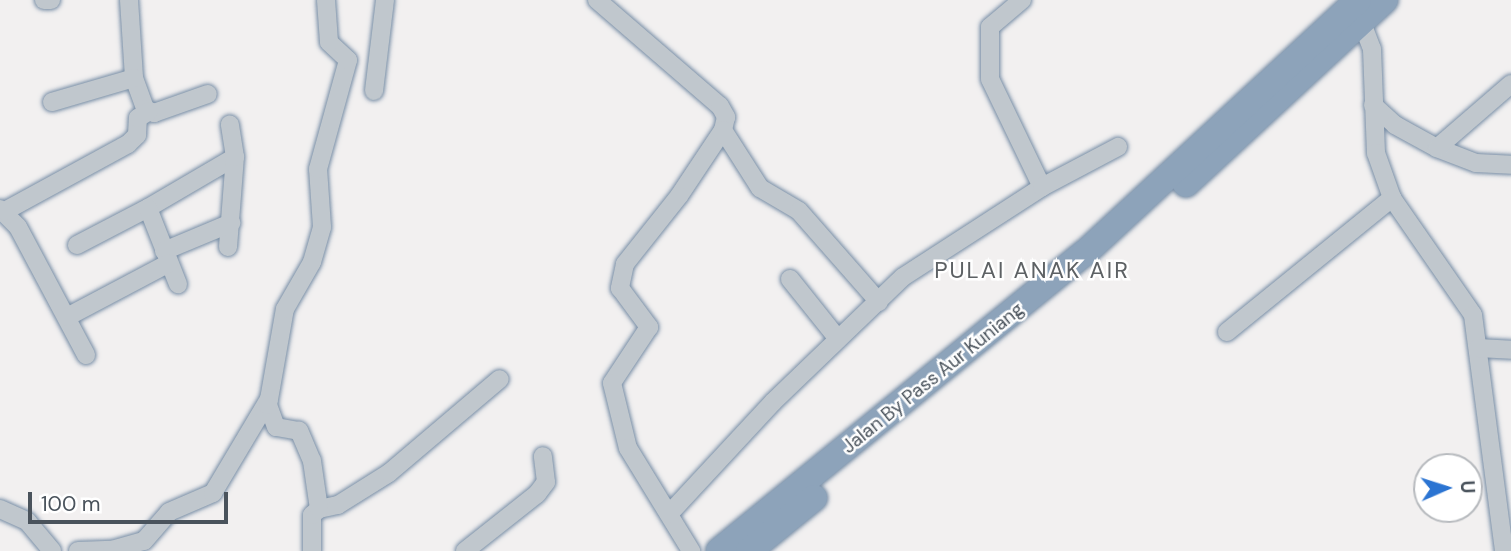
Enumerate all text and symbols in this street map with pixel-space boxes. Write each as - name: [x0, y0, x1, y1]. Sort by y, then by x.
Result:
- district label: PULAI ANAK AIR: [936, 256, 1128, 284]
- street label: Jalan By Pass Aur Kuniang: [838, 298, 1028, 458]
- north arrow: [1413, 453, 1483, 523]
- scale bar: [32, 477, 231, 522]
- text: U: [1455, 480, 1480, 494]
- text: 100 m: [41, 490, 101, 518]

